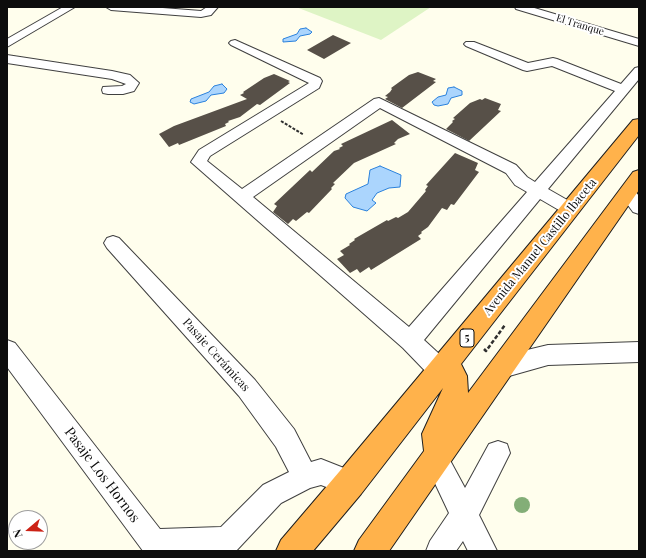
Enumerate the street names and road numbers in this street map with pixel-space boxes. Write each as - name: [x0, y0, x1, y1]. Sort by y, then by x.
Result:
- street label: El Tranque: [555, 12, 605, 38]
- street label: Avenida Manuel Castillo Ibaceta: [480, 176, 600, 318]
- street label: Pasaje Cerámicas: [179, 315, 253, 395]
- road number: 5: [460, 329, 474, 347]
- street label: Pasaje Los Hornos: [61, 424, 143, 526]

